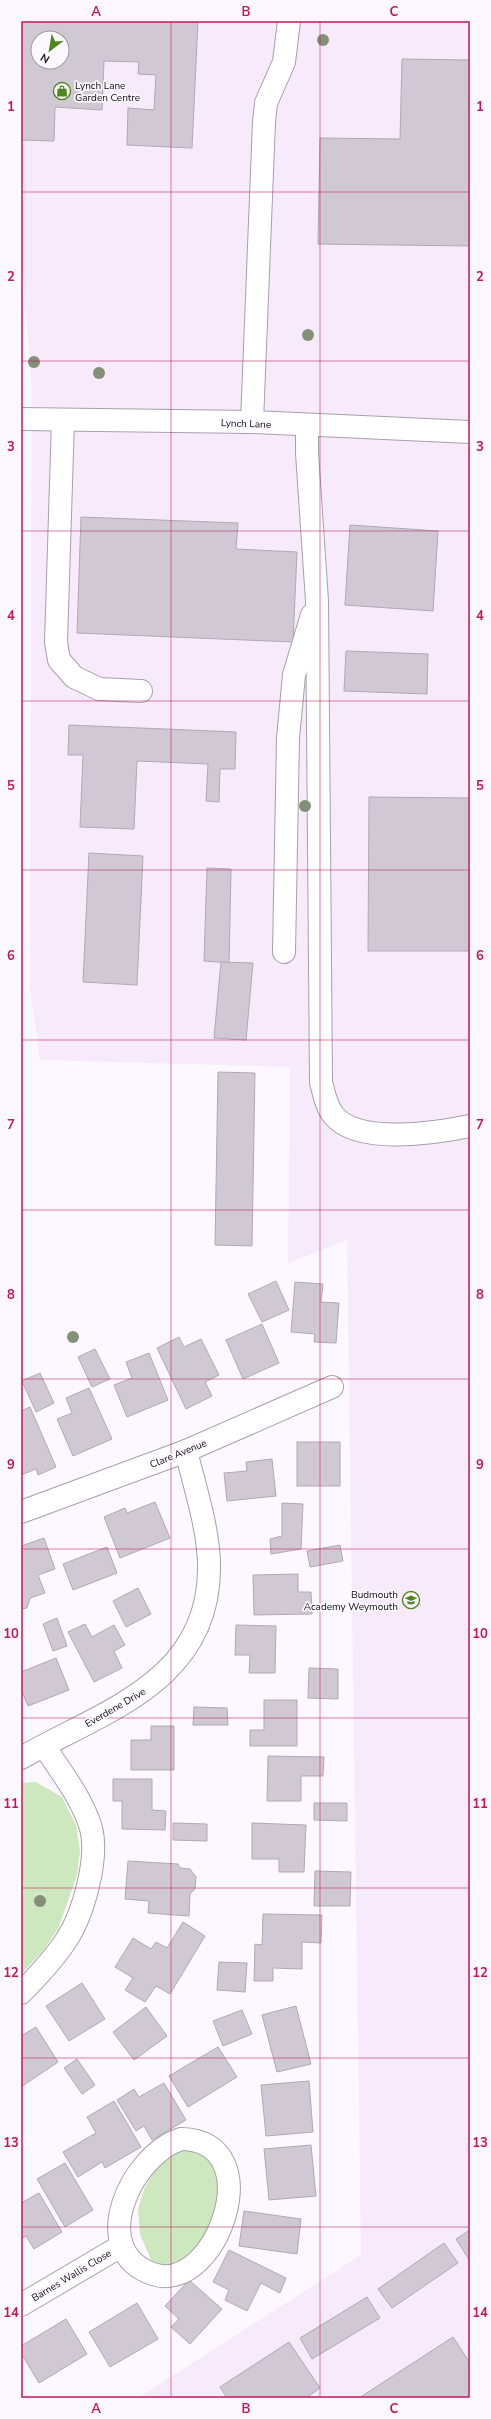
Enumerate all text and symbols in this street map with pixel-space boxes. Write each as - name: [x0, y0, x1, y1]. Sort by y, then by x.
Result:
- text: A: [91, 3, 101, 21]
- text: B: [242, 3, 251, 21]
- text: C: [390, 3, 399, 21]
- north arrow: [30, 30, 70, 70]
- text: N: [38, 50, 52, 67]
- place label: Lynch Lane Garden Centre: [75, 79, 140, 105]
- shop icon: Lynch Lane Garden Centre: [52, 81, 72, 101]
- text: 1: [7, 98, 15, 116]
- text: 1: [476, 98, 484, 116]
- text: 2: [7, 268, 15, 286]
- text: 2: [476, 268, 484, 286]
- street label: Lynch Lane: [221, 416, 271, 432]
- text: 3: [7, 438, 15, 456]
- text: 3: [476, 438, 484, 456]
- text: 4: [7, 607, 15, 625]
- text: 4: [476, 607, 484, 625]
- text: 5: [7, 777, 15, 795]
- text: 5: [476, 777, 484, 795]
- text: 6: [7, 947, 15, 965]
- text: 6: [476, 947, 484, 965]
- text: 7: [7, 1116, 15, 1134]
- text: 7: [476, 1116, 484, 1134]
- text: 8: [7, 1286, 15, 1304]
- text: 8: [476, 1286, 484, 1304]
- street label: Clare Avenue: [148, 1436, 209, 1472]
- text: 9: [7, 1456, 15, 1474]
- text: 9: [476, 1456, 484, 1474]
- place label: Budmouth Academy Weymouth: [304, 1588, 398, 1614]
- school or university icon: Budmouth Academy Weymouth: [401, 1590, 421, 1610]
- text: 10: [3, 1625, 19, 1643]
- text: 10: [472, 1625, 488, 1643]
- street label: Everdene Drive: [83, 1685, 148, 1731]
- text: 11: [3, 1795, 19, 1813]
- text: 11: [472, 1795, 488, 1813]
- text: 12: [3, 1964, 19, 1982]
- text: 12: [472, 1964, 488, 1982]
- text: 13: [3, 2134, 19, 2152]
- text: 13: [472, 2134, 488, 2152]
- street label: Barnes Wallis Close: [29, 2246, 114, 2305]
- text: 14: [3, 2304, 19, 2322]
- text: 14: [472, 2304, 488, 2322]
- text: A: [91, 2400, 101, 2418]
- text: B: [242, 2400, 251, 2418]
- text: C: [390, 2400, 399, 2418]

